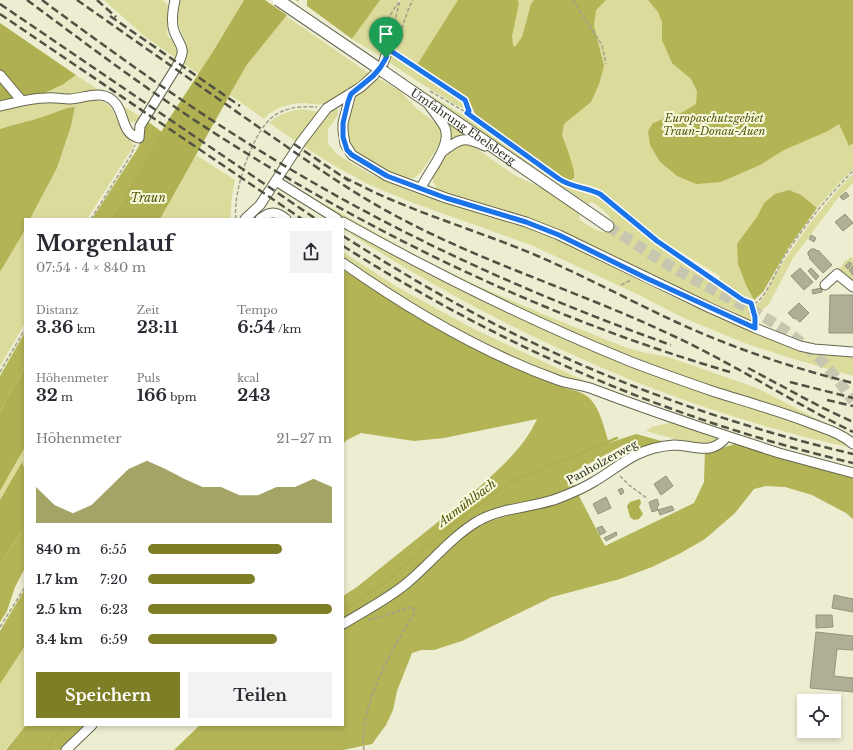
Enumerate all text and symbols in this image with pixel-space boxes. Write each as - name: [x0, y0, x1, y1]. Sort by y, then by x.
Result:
- pin: [369, 17, 403, 58]
- icon: arrive: [375, 23, 397, 45]
- street label: Umfahrung Ebelsberg: [408, 85, 519, 168]
- park label: Europaschutzgebiet Traun-Donau-Auen: [663, 111, 765, 138]
- water label: Traun: [130, 190, 166, 205]
- text: Morgenlauf: [36, 230, 174, 257]
- button: share: [290, 231, 332, 273]
- text: 07:54 · 4 × 840 m: [36, 259, 146, 276]
- text: Distanz: [36, 303, 78, 317]
- text: Zeit: [137, 303, 159, 317]
- text: Tempo: [237, 303, 278, 317]
- text: 3.36: [36, 317, 74, 338]
- text: 23:11: [137, 317, 178, 338]
- text: 6:54: [237, 317, 275, 338]
- text: km: [74, 322, 95, 336]
- text: /km: [275, 322, 301, 336]
- text: Höhenmeter: [36, 371, 108, 385]
- text: Puls: [137, 371, 160, 385]
- text: kcal: [237, 371, 259, 385]
- text: 32: [36, 385, 58, 406]
- text: 166: [137, 385, 167, 406]
- text: 243: [237, 385, 271, 406]
- text: m: [58, 390, 73, 404]
- text: bpm: [167, 390, 197, 404]
- text: Höhenmeter: [36, 430, 122, 447]
- text: 21–27 m: [277, 430, 332, 447]
- street label: Panholzerweg: [564, 436, 640, 487]
- water label: Aumühlbach: [433, 476, 499, 531]
- text: 840 m: [36, 541, 81, 558]
- text: 6:55: [100, 541, 127, 558]
- text: 1.7 km: [36, 571, 78, 588]
- text: 7:20: [100, 571, 128, 588]
- text: 2.5 km: [36, 601, 82, 618]
- text: 6:23: [100, 601, 128, 618]
- text: 3.4 km: [36, 631, 83, 648]
- text: 6:59: [100, 631, 128, 648]
- button: Speichern: [36, 672, 180, 718]
- button: Teilen: [188, 672, 332, 718]
- map controls: [797, 694, 841, 738]
- button: locate: [797, 694, 841, 738]

